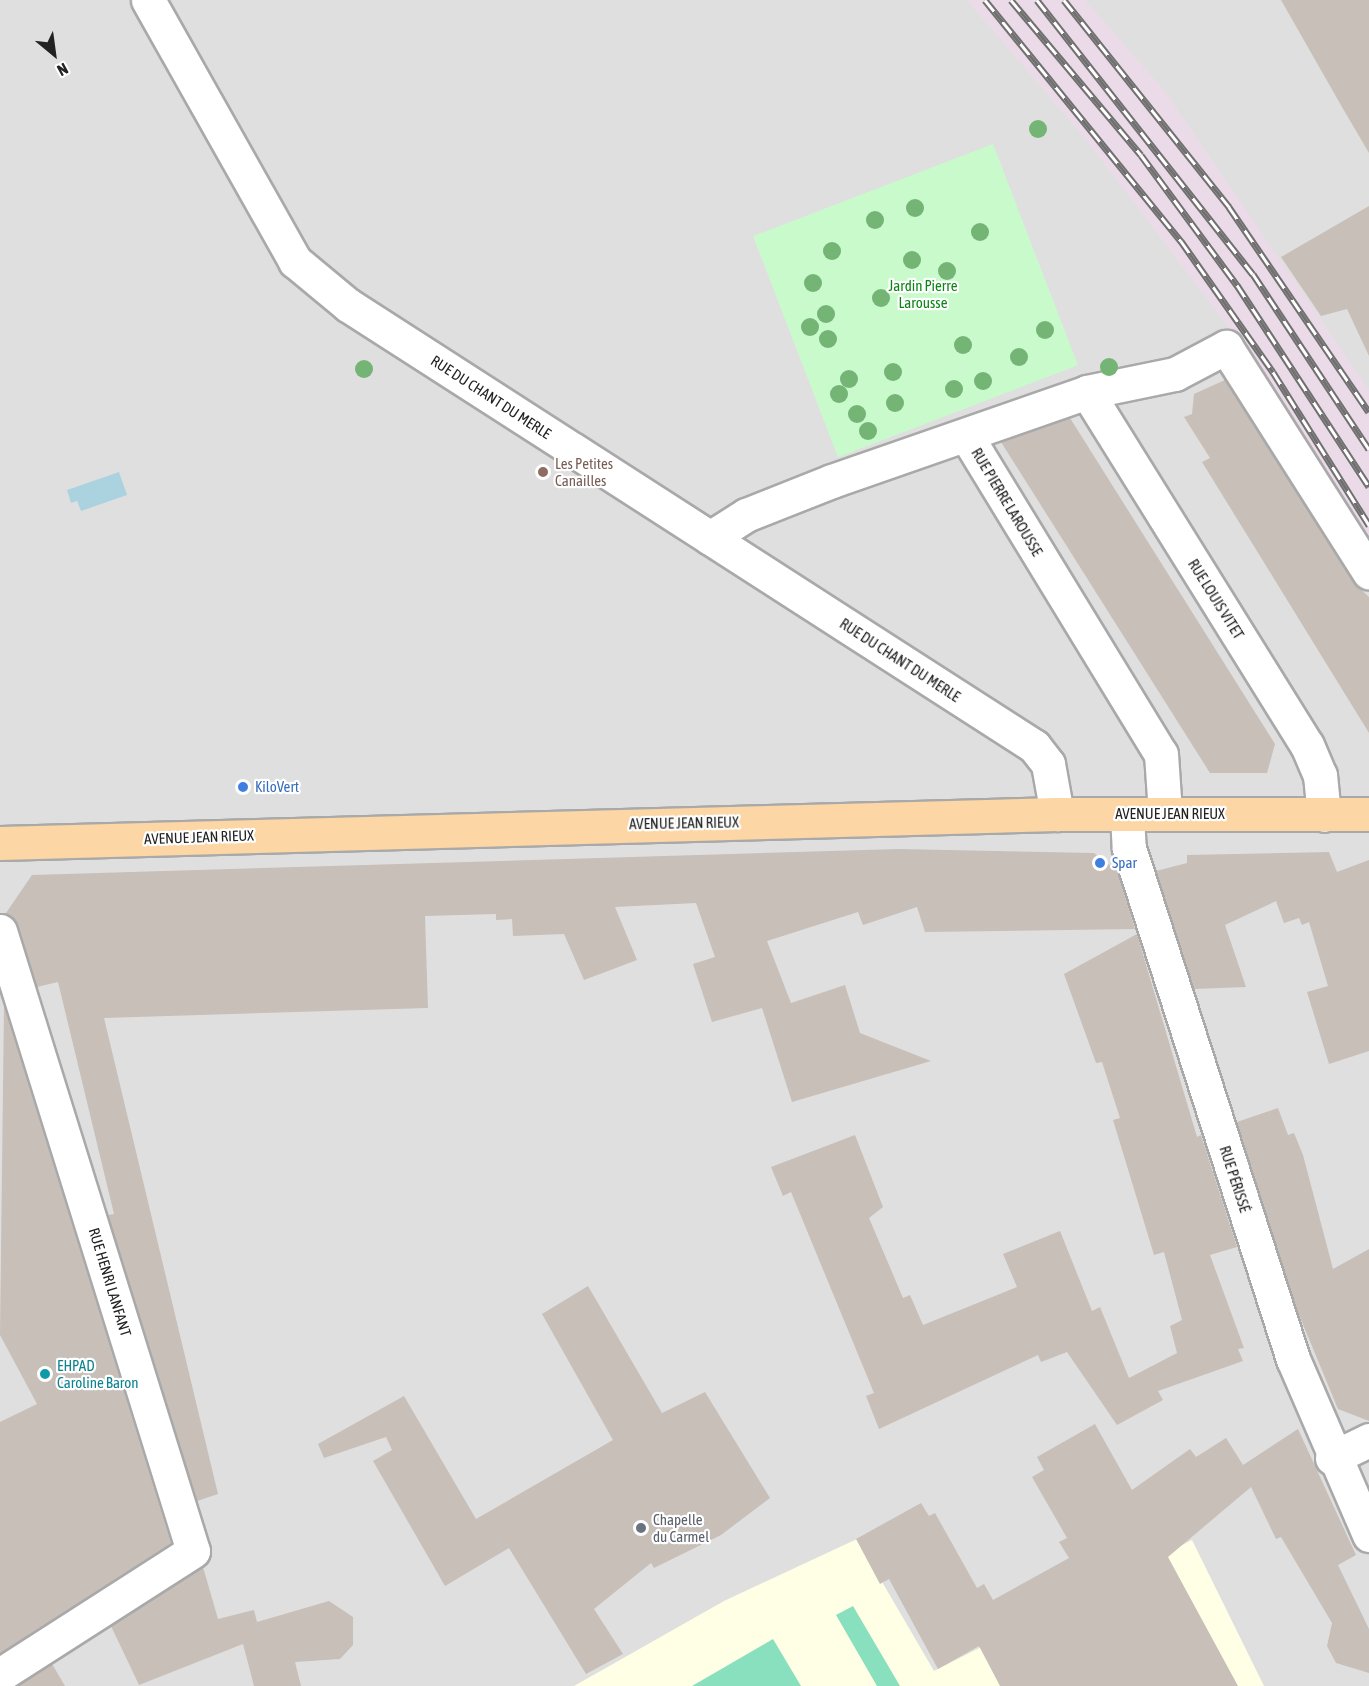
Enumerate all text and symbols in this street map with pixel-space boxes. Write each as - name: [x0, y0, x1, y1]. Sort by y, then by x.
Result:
- north arrow: [24, 24, 84, 84]
- text: N: [54, 60, 71, 80]
- park label: Jardin Pierre Larousse: [888, 276, 958, 311]
- street label: RUE DU CHANT DU MERLE: [427, 351, 555, 443]
- street label: RUE PIERRE LAROUSSE: [968, 445, 1046, 559]
- place label: Les Petites Canailles: [555, 454, 613, 489]
- marker: Les Petites Canailles: [536, 465, 550, 479]
- street label: RUE LOUIS VITET: [1184, 556, 1248, 642]
- street label: RUE DU CHANT DU MERLE: [836, 614, 964, 706]
- place label: KiloVert: [255, 778, 299, 796]
- marker: KiloVert: [236, 780, 250, 794]
- street label: AVENUE JEAN RIEUX: [1115, 805, 1225, 823]
- street label: AVENUE JEAN RIEUX: [629, 813, 739, 833]
- street label: AVENUE JEAN RIEUX: [144, 826, 254, 848]
- place label: Spar: [1112, 854, 1137, 872]
- marker: Spar: [1093, 856, 1107, 870]
- street label: RUE PÉRISSÉ: [1216, 1143, 1254, 1215]
- street label: RUE HENRI LANFANT: [85, 1225, 135, 1339]
- place label: EHPAD Caroline Baron: [57, 1356, 139, 1391]
- marker: EHPAD Caroline Baron: [38, 1367, 52, 1381]
- place label: Chapelle du Carmel: [653, 1510, 709, 1545]
- marker: Chapelle du Carmel: [634, 1521, 648, 1535]

